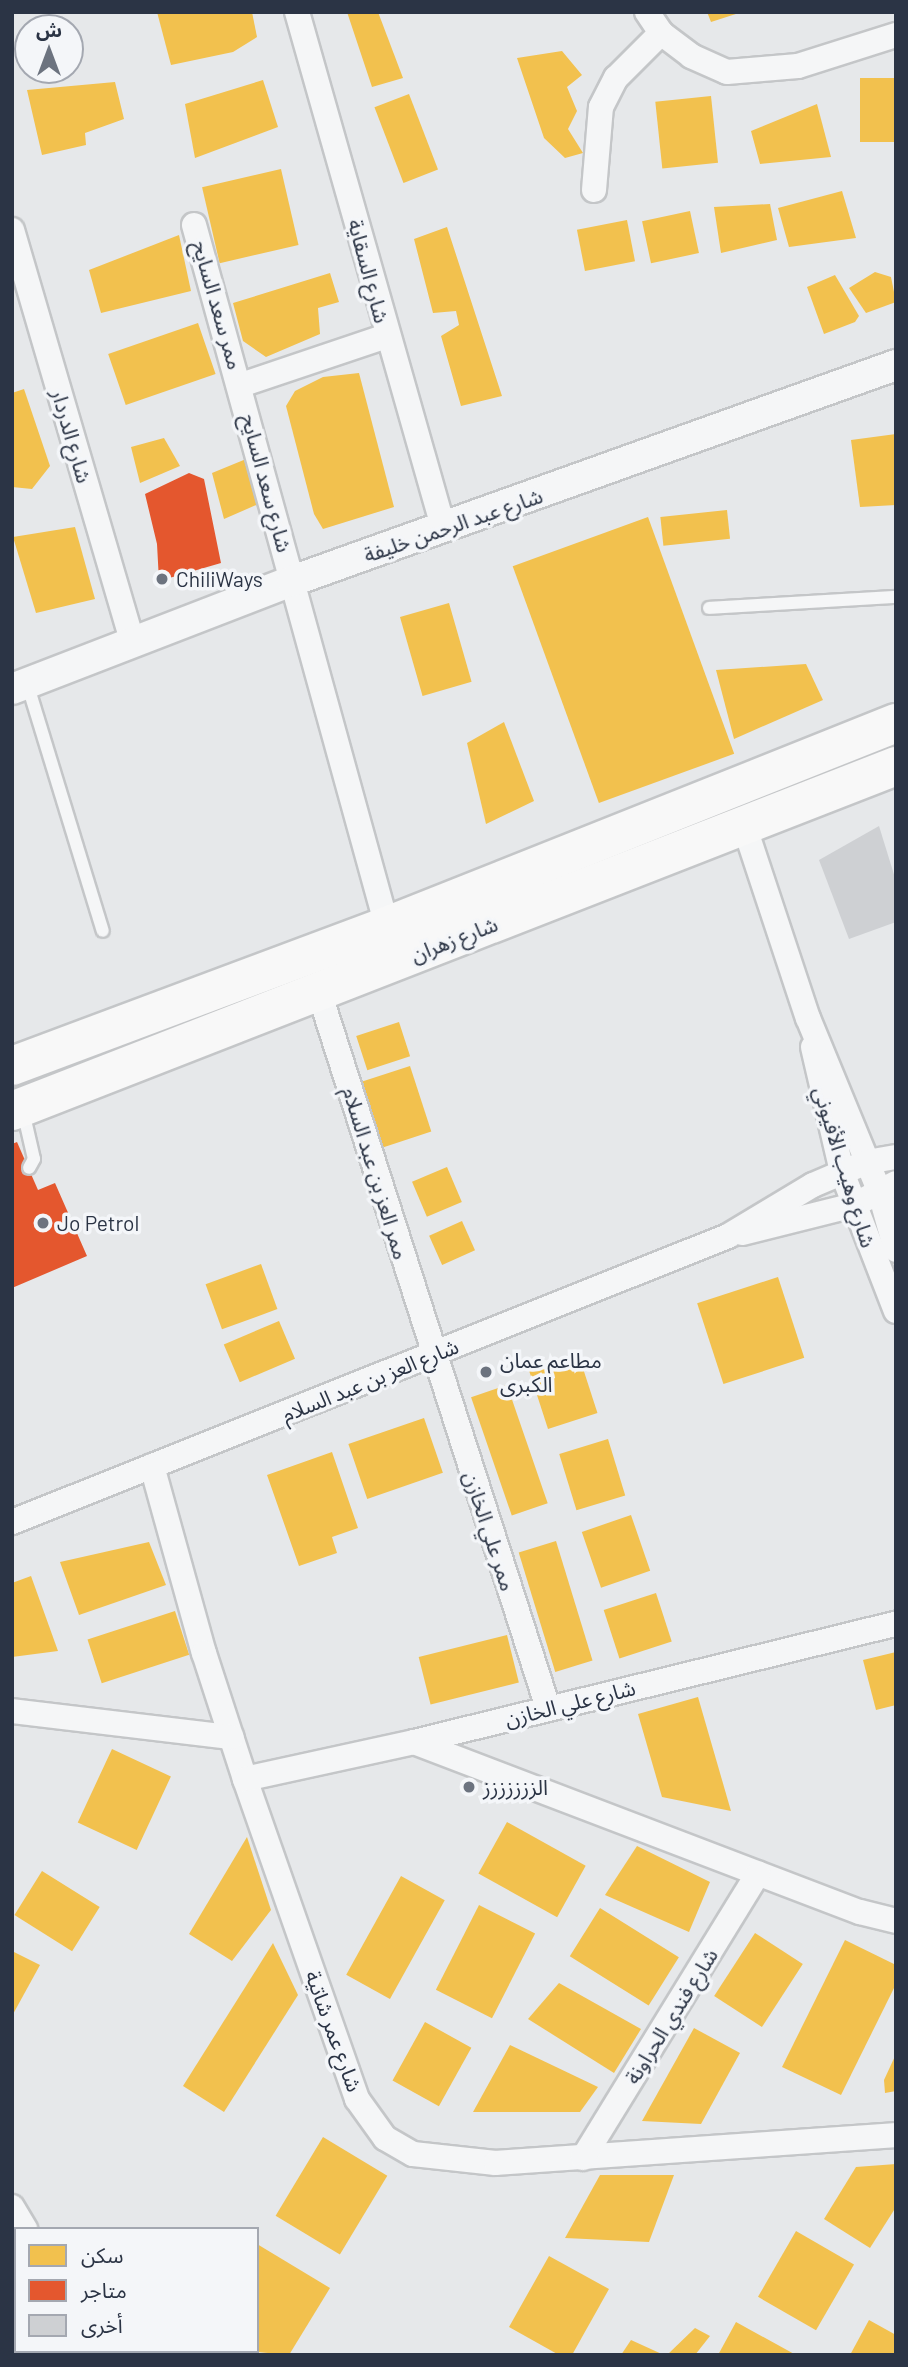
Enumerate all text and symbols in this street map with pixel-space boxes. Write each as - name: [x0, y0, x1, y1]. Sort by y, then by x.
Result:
- north arrow: [14, 14, 84, 84]
- text: ش: [36, 18, 62, 41]
- street label: شارع السقاية: [343, 216, 395, 326]
- street label: ممر سعد السايح: [188, 238, 248, 372]
- street label: شارع الدردار: [47, 386, 97, 486]
- street label: شارع سعد السايح: [236, 411, 298, 555]
- street label: شارع عبد الرحمن خليفة: [360, 483, 546, 567]
- place label: ChiliWays: [176, 566, 263, 592]
- marker: ChiliWays: [154, 571, 170, 587]
- street label: شارع زهران: [407, 911, 501, 967]
- street label: شارع وهيب الأفيوني: [809, 1083, 881, 1251]
- street label: ممر العز بن عبد السلام: [338, 1084, 414, 1262]
- place label: Jo Petrol: [57, 1210, 139, 1236]
- marker: Jo Petrol: [35, 1215, 51, 1231]
- street label: شارع العز بن عبد السلام: [278, 1333, 462, 1427]
- place label: مطاعم عمان الكبرى: [500, 1347, 602, 1397]
- marker: مطاعم عمان الكبرى: [478, 1364, 494, 1380]
- street label: ممر علي الخازن: [459, 1468, 521, 1594]
- street label: شارع علي الخازن: [502, 1675, 638, 1731]
- place label: الززززززز: [483, 1774, 548, 1800]
- marker: الززززززز: [461, 1779, 477, 1795]
- street label: شارع فندي الحراونة: [619, 1944, 723, 2088]
- street label: شارع عمر شاتية: [300, 1967, 368, 2095]
- legend: [14, 2227, 259, 2353]
- text: سكن: [81, 2242, 123, 2267]
- text: متاجر: [81, 2277, 127, 2302]
- text: أخرى: [81, 2312, 123, 2337]

